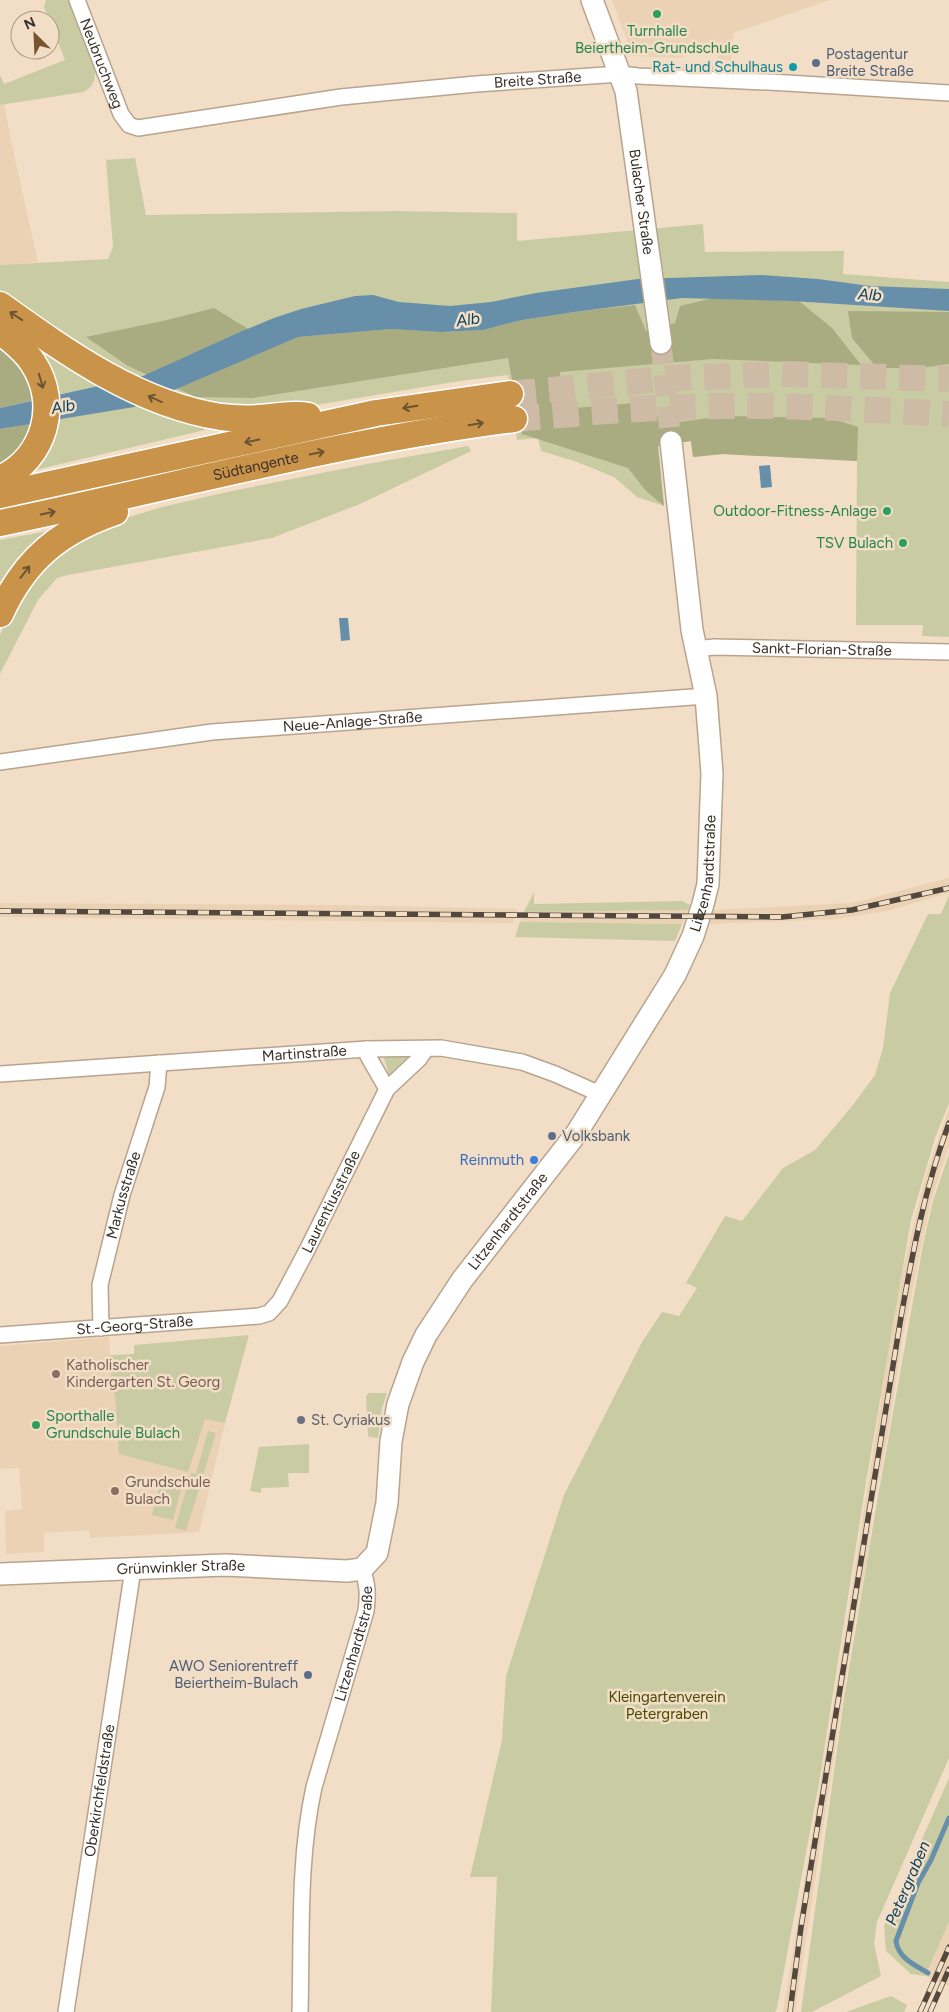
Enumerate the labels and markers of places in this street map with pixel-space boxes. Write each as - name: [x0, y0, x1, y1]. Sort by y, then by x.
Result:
- marker: Turnhalle Beiertheim-Grundschule: [651, 8, 663, 20]
- place label: Turnhalle Beiertheim-Grundschule: [575, 22, 739, 57]
- place label: Postagentur Breite Straße: [826, 45, 914, 80]
- marker: Postagentur Breite Straße: [810, 57, 822, 69]
- place label: Rat- und Schulhaus: [652, 58, 783, 76]
- marker: Rat- und Schulhaus: [787, 61, 799, 73]
- place label: Outdoor-Fitness-Anlage: [713, 502, 877, 520]
- marker: Outdoor-Fitness-Anlage: [881, 505, 893, 517]
- place label: TSV Bulach: [816, 534, 893, 552]
- marker: TSV Bulach: [897, 537, 909, 549]
- place label: Volksbank: [562, 1127, 631, 1145]
- marker: Volksbank: [546, 1130, 558, 1142]
- place label: Reinmuth: [459, 1151, 524, 1169]
- marker: Reinmuth: [528, 1154, 540, 1166]
- place label: Katholischer Kindergarten St. Georg: [66, 1356, 220, 1391]
- marker: Katholischer Kindergarten St. Georg: [50, 1368, 62, 1380]
- place label: Sporthalle Grundschule Bulach: [46, 1407, 180, 1442]
- place label: St. Cyriakus: [311, 1411, 390, 1429]
- marker: St. Cyriakus: [295, 1414, 307, 1426]
- marker: Sporthalle Grundschule Bulach: [30, 1419, 42, 1431]
- place label: Grundschule Bulach: [125, 1473, 210, 1508]
- marker: Grundschule Bulach: [109, 1485, 121, 1497]
- place label: AWO Seniorentreff Beiertheim-Bulach: [169, 1657, 298, 1692]
- marker: AWO Seniorentreff Beiertheim-Bulach: [302, 1669, 314, 1681]

